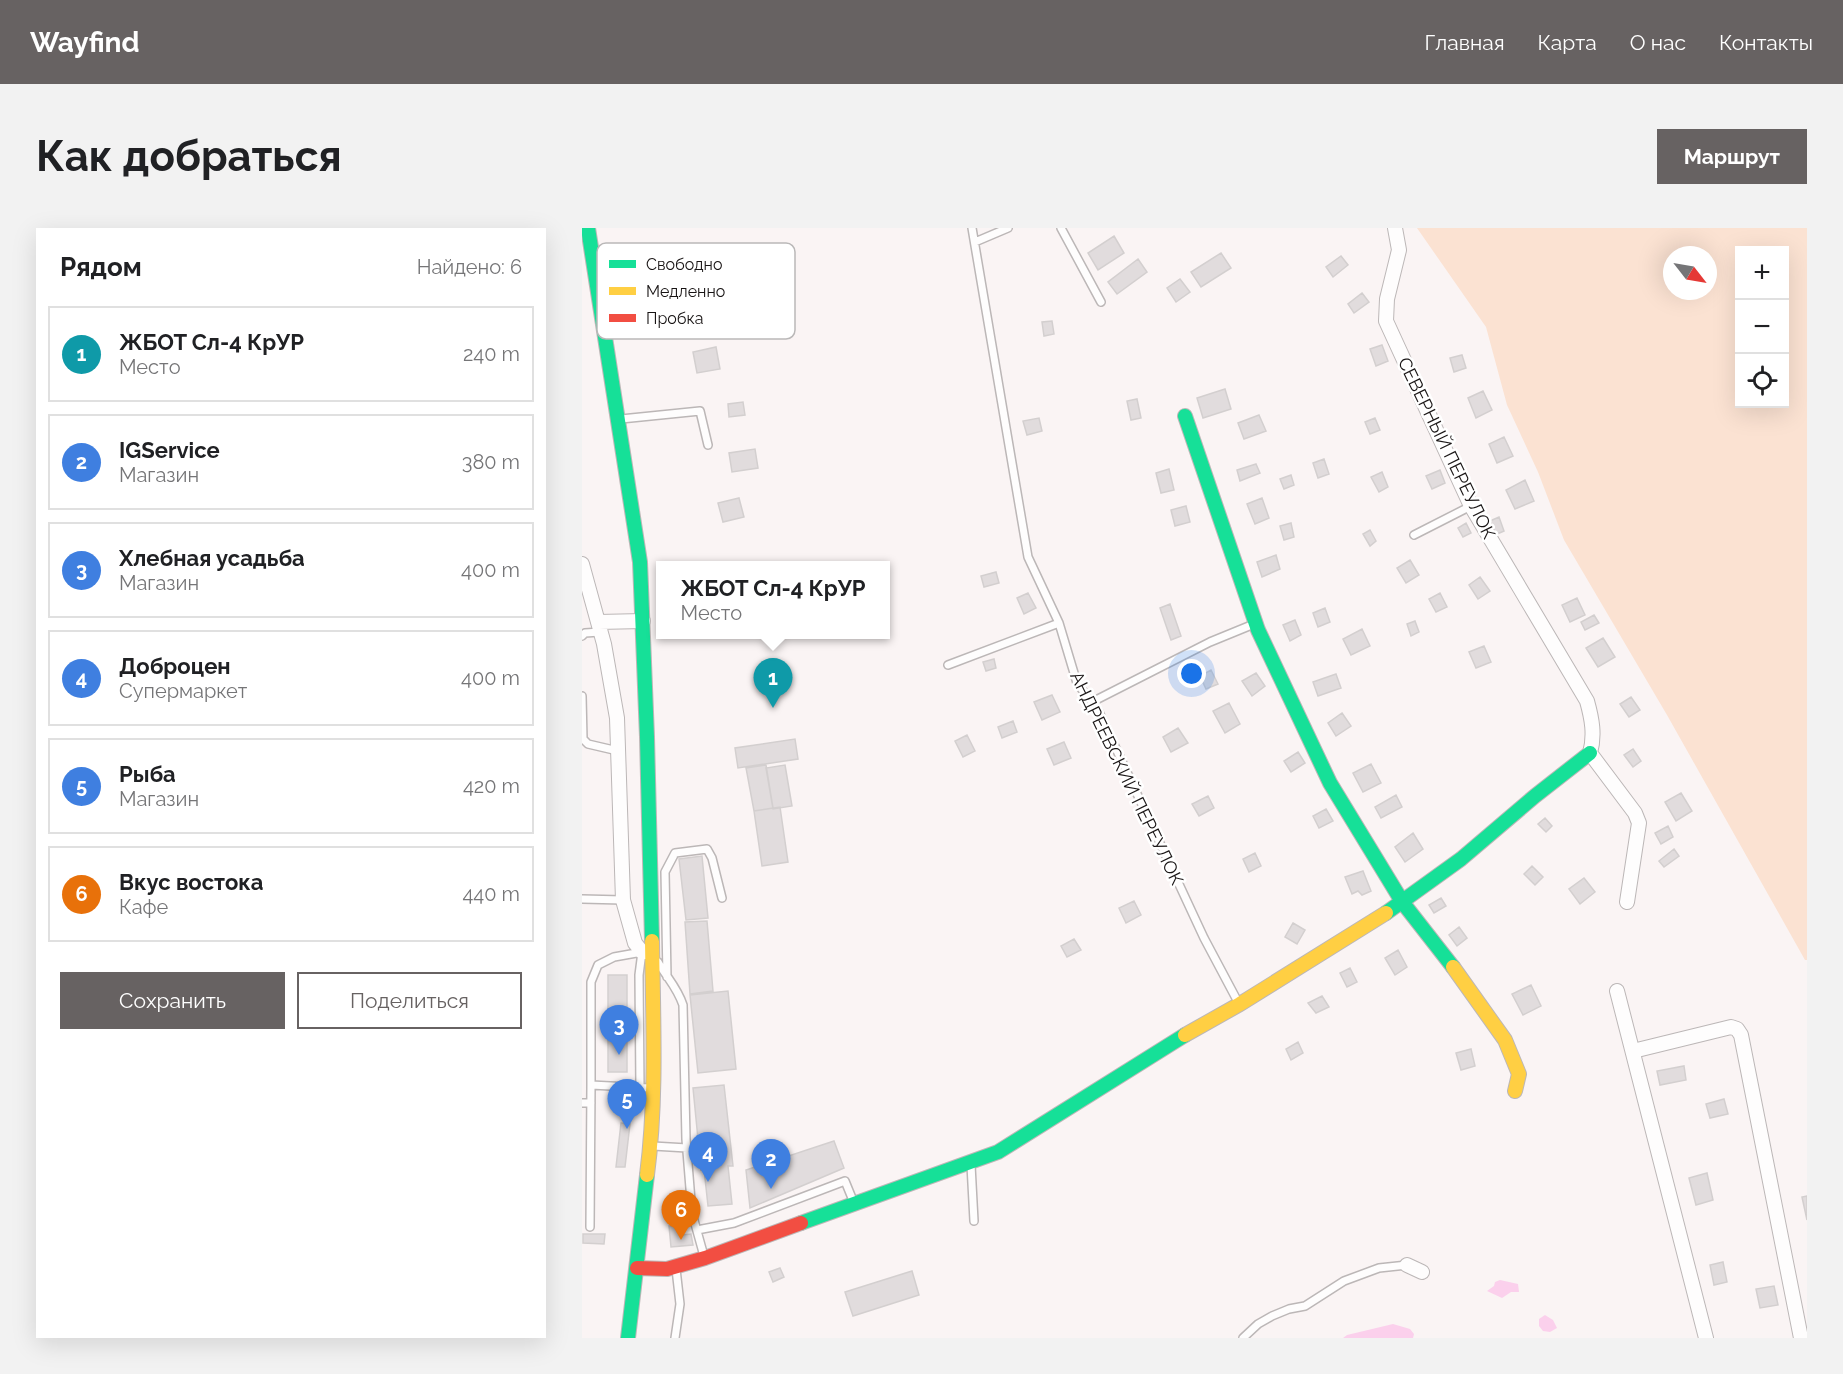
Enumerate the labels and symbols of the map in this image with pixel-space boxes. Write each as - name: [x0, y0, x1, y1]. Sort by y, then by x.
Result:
- legend: [597, 243, 795, 339]
- north arrow: [1663, 246, 1717, 300]
- text: Свободно: [646, 255, 722, 274]
- text: Медленно: [646, 282, 725, 301]
- text: Пробка: [646, 309, 704, 328]
- street label: СЕВЕРНЫЙ ПЕРЕУЛОК: [1394, 354, 1500, 542]
- pin: 1: [754, 658, 792, 708]
- your location: [1177, 659, 1206, 688]
- street label: АНДРЕЕВСКИЙ ПЕРЕУЛОК: [1066, 668, 1188, 888]
- pin: 3: [600, 1006, 639, 1055]
- pin: 5: [608, 1080, 646, 1129]
- pin: 4: [688, 1132, 728, 1182]
- pin: 2: [752, 1140, 790, 1189]
- pin: 6: [662, 1190, 700, 1240]

